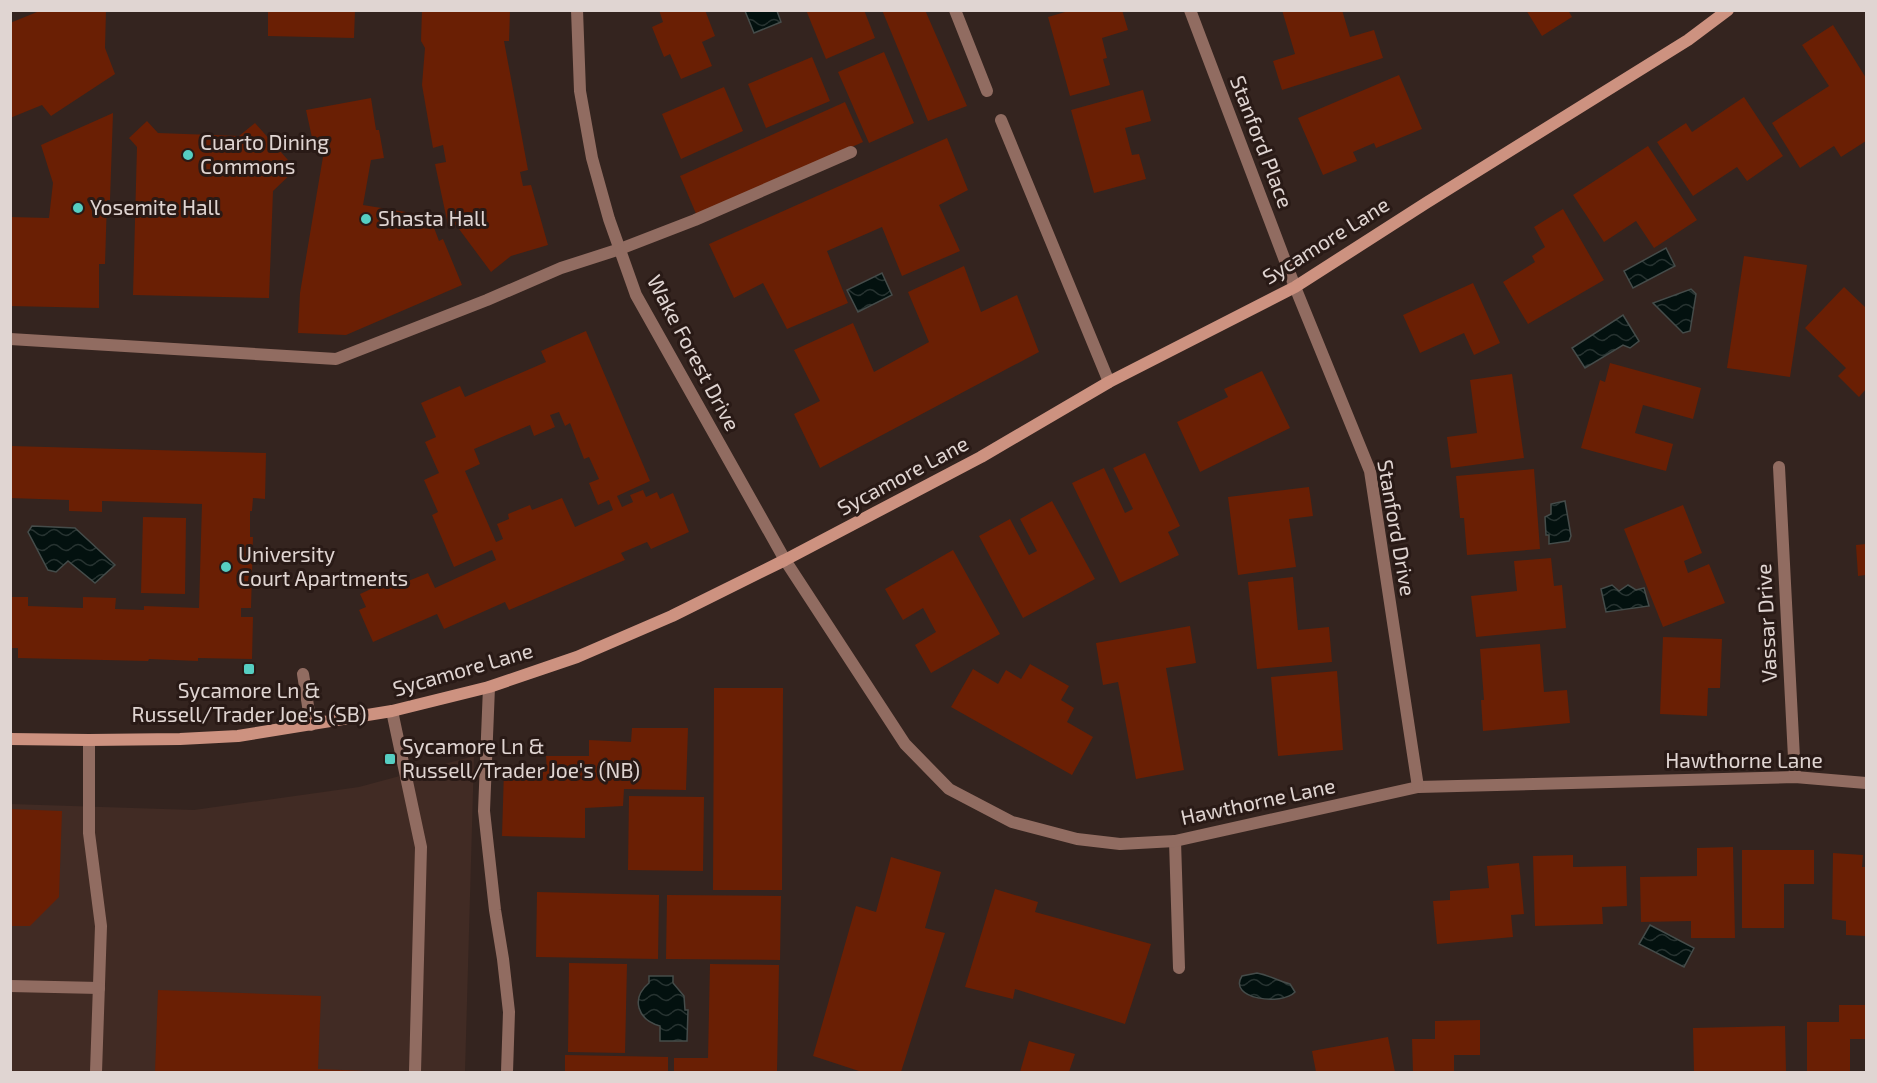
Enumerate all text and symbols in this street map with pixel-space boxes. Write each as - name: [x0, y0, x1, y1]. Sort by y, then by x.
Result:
- street label: Stanford Place: [1226, 72, 1299, 211]
- place label: Cuarto Dining Commons: [200, 129, 329, 178]
- marker: Cuarto Dining Commons: [181, 148, 195, 162]
- street label: Sycamore Lane: [1257, 191, 1393, 289]
- place label: Yosemite Hall: [90, 194, 221, 219]
- marker: Yosemite Hall: [71, 201, 85, 215]
- place label: Shasta Hall: [378, 205, 487, 230]
- marker: Shasta Hall: [359, 212, 373, 226]
- street label: Wake Forest Drive: [643, 270, 746, 435]
- street label: Sycamore Lane: [833, 430, 972, 520]
- street label: Stanford Drive: [1373, 458, 1422, 598]
- place label: University Court Apartments: [238, 541, 408, 590]
- marker: University Court Apartments: [219, 560, 233, 574]
- street label: Vassar Drive: [1750, 563, 1781, 683]
- street label: Sycamore Lane: [390, 637, 536, 701]
- marker: Sycamore Ln & Russell/Trader Joe's (SB): [242, 662, 256, 676]
- place label: Sycamore Ln & Russell/Trader Joe's (SB): [132, 677, 367, 726]
- place label: Sycamore Ln & Russell/Trader Joe's (NB): [402, 733, 640, 782]
- street label: Hawthorne Lane: [1665, 747, 1823, 772]
- marker: Sycamore Ln & Russell/Trader Joe's (NB): [383, 752, 397, 766]
- street label: Hawthorne Lane: [1178, 772, 1337, 829]

